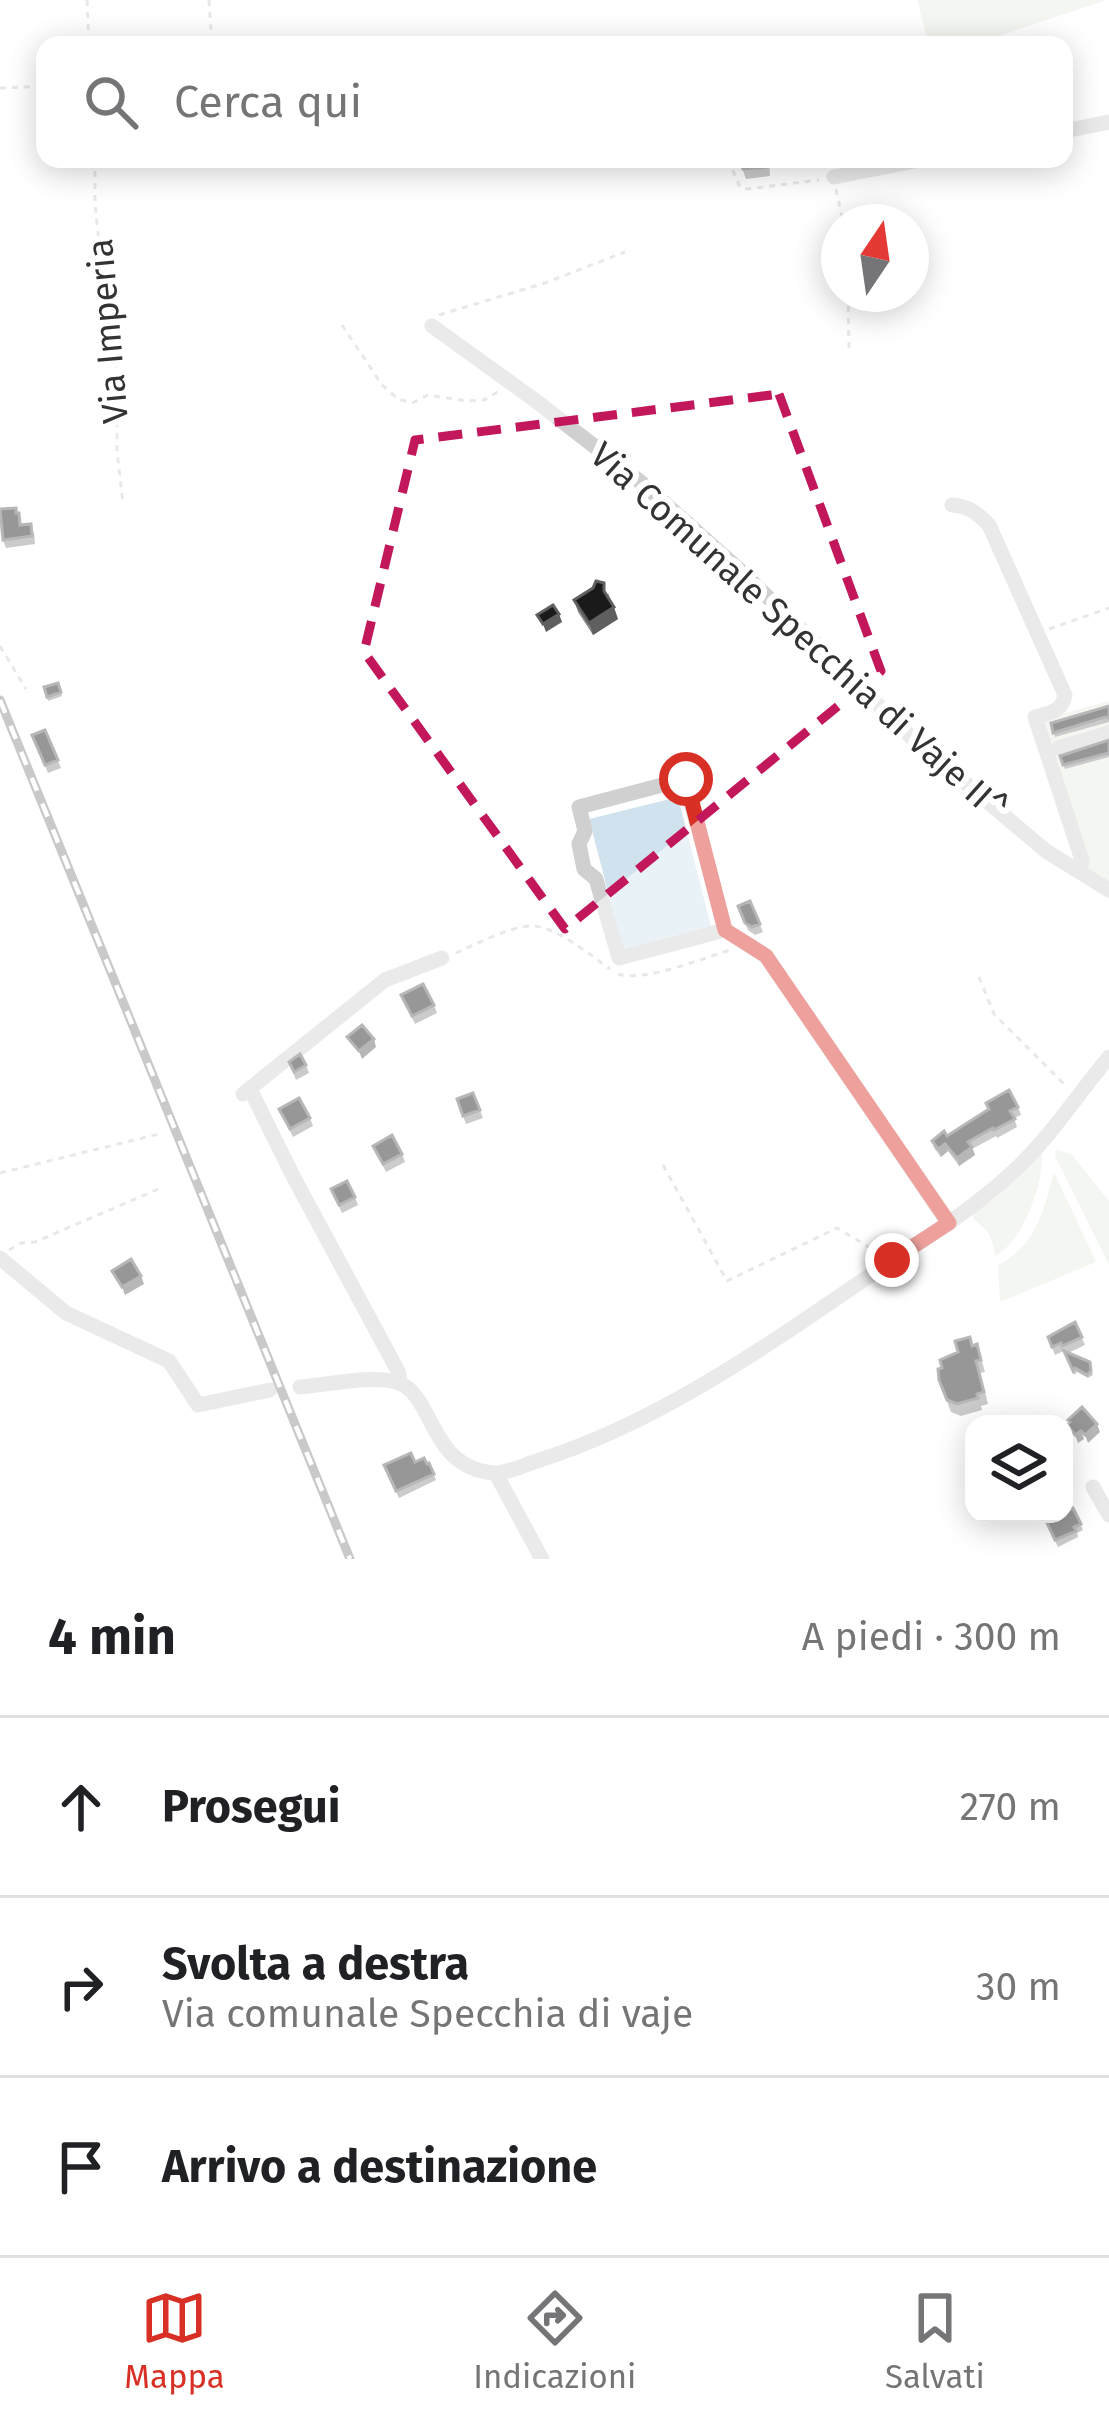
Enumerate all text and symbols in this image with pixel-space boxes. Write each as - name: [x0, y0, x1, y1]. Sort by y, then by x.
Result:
- search box: [36, 36, 1073, 168]
- icon: search: [78, 69, 144, 135]
- text: Cerca qui: [174, 75, 362, 129]
- north arrow: [821, 204, 929, 312]
- street label: Via Imperia: [78, 237, 138, 425]
- street label: Via Comunale Specchia di Vaje II^: [581, 433, 1016, 830]
- route start: [659, 752, 713, 806]
- route end: [865, 1233, 919, 1287]
- map controls: [965, 1415, 1073, 1523]
- button: layers: [965, 1415, 1073, 1523]
- text: 4 min: [48, 1606, 176, 1668]
- text: A piedi · 300 m: [802, 1614, 1061, 1660]
- icon: ahead: [48, 1774, 114, 1840]
- text: Prosegui: [162, 1780, 340, 1834]
- text: 270 m: [960, 1784, 1061, 1830]
- text: Svolta a destra: [162, 1937, 469, 1991]
- icon: right: [48, 1954, 114, 2020]
- text: 30 m: [976, 1964, 1061, 2010]
- text: Via comunale Specchia di vaje: [162, 1991, 693, 2037]
- icon: arrive: [48, 2134, 114, 2200]
- text: Arrivo a destinazione: [162, 2140, 597, 2194]
- tab: Mappa: [124, 2285, 225, 2397]
- tab: Indicazioni: [473, 2285, 636, 2397]
- tab: Salvati: [885, 2285, 985, 2397]

